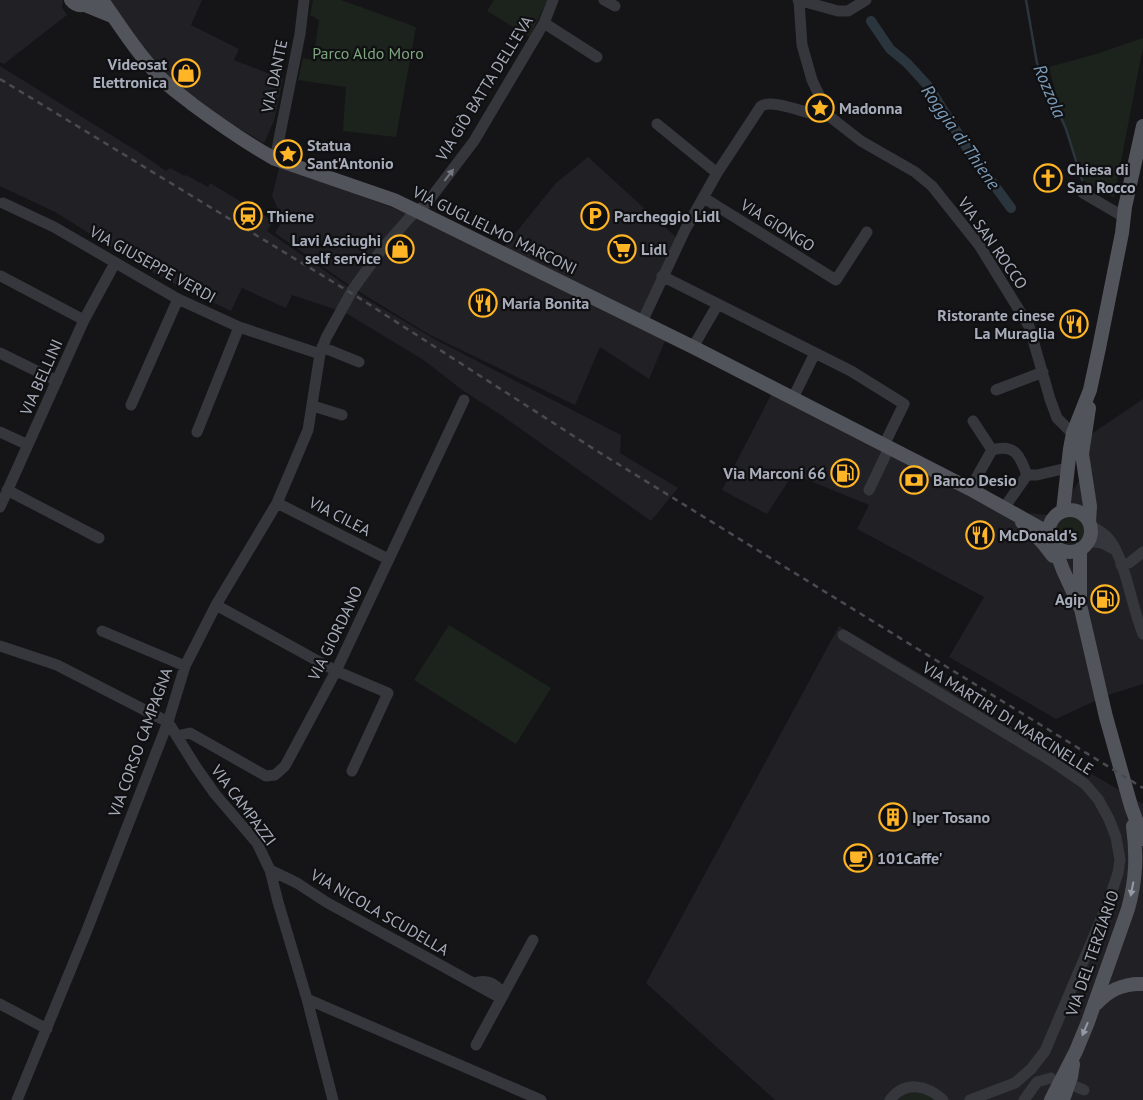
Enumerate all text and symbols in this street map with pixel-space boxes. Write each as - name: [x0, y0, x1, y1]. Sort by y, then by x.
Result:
- street label: VIA GIÒ BATTA DELL'EVA: [431, 11, 537, 165]
- street label: VIA DANTE: [256, 38, 292, 115]
- park label: Parco Aldo Moro: [312, 43, 424, 63]
- place label: Videosat Elettronica: [93, 54, 167, 92]
- shop icon: Videosat Elettronica: [171, 58, 201, 88]
- water label: Rozzola: [1028, 61, 1072, 122]
- water label: Roggia di Thiene: [916, 80, 1006, 194]
- place icon: Madonna: [805, 93, 835, 123]
- place label: Madonna: [839, 98, 902, 118]
- place label: Statua Sant'Antonio: [307, 135, 394, 173]
- place icon: Statua Sant'Antonio: [273, 139, 303, 169]
- place label: Chiesa di San Rocco: [1067, 159, 1136, 197]
- church icon: Chiesa di San Rocco: [1033, 163, 1063, 193]
- one-way arrow: [444, 169, 455, 182]
- street label: VIA GUGLIELMO MARCONI: [409, 181, 580, 279]
- street label: VIA SAN ROCCO: [953, 192, 1032, 293]
- street label: VIA GIONGO: [736, 194, 819, 256]
- station icon: Thiene: [233, 201, 263, 231]
- parking icon: Parcheggio Lidl: [580, 201, 610, 231]
- place label: Thiene: [267, 206, 314, 226]
- place label: Parcheggio Lidl: [614, 206, 720, 226]
- street label: VIA GIUSEPPE VERDI: [86, 221, 220, 307]
- place label: Lavi Asciughi self service: [292, 230, 381, 268]
- shop icon: Lavi Asciughi self service: [385, 234, 415, 264]
- supermarket icon: Lidl: [607, 234, 637, 264]
- place label: Lidl: [641, 239, 667, 259]
- restaurant icon: María Bonita: [468, 288, 498, 318]
- place label: María Bonita: [502, 293, 589, 313]
- place label: Ristorante cinese La Muraglia: [937, 305, 1055, 343]
- restaurant icon: Ristorante cinese La Muraglia: [1059, 309, 1089, 339]
- street label: VIA BELLINI: [15, 336, 67, 419]
- fuel station icon: Via Marconi 66: [830, 458, 860, 488]
- place label: Via Marconi 66: [722, 463, 826, 483]
- bank icon: Banco Desio: [899, 465, 929, 495]
- place label: Banco Desio: [933, 470, 1017, 490]
- street label: VIA CILEA: [305, 491, 375, 540]
- restaurant icon: McDonald's: [965, 520, 995, 550]
- place label: McDonald's: [999, 525, 1078, 545]
- street label: VIA GIORDANO: [303, 582, 367, 684]
- fuel station icon: Agip: [1090, 584, 1120, 614]
- place label: Agip: [1055, 589, 1086, 609]
- street label: VIA MARTIRI DI MARCINELLE: [918, 657, 1097, 779]
- street label: VIA CORSO CAMPAGNA: [103, 664, 176, 820]
- street label: VIA CAMPAZZI: [206, 760, 281, 849]
- building icon: Iper Tosano: [878, 802, 908, 832]
- place label: Iper Tosano: [912, 807, 990, 827]
- cafe icon: 101Caffe': [843, 843, 873, 873]
- place label: 101Caffe': [877, 848, 943, 868]
- street label: VIA NICOLA SCUDELLA: [306, 864, 453, 960]
- one-way arrow: [1128, 881, 1136, 897]
- street label: VIA DEL TERZIARIO: [1061, 887, 1123, 1019]
- one-way arrow: [1081, 1022, 1089, 1037]

